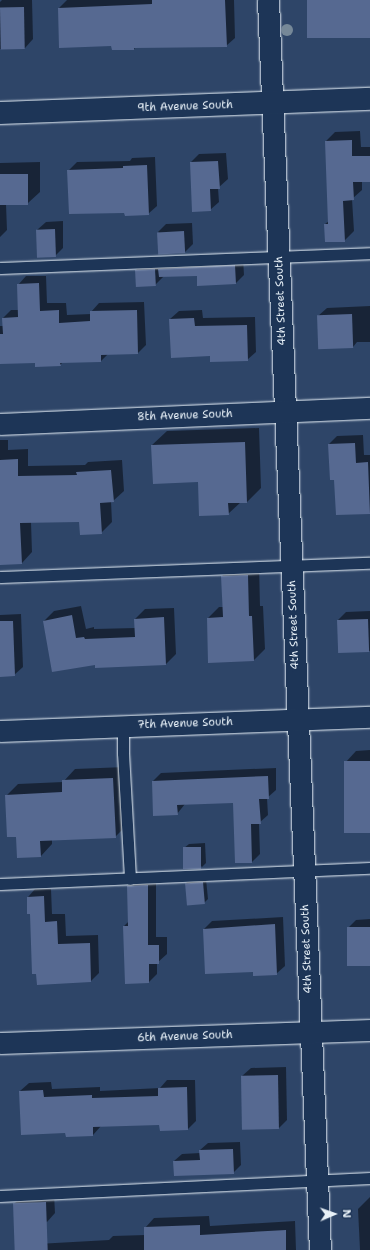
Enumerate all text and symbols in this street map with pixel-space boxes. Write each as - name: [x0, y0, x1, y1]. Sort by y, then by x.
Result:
- street label: 9th Avenue South: [137, 99, 233, 115]
- street label: 4th Street South: [273, 256, 289, 346]
- street label: 8th Avenue South: [137, 408, 233, 424]
- street label: 4th Street South: [286, 580, 302, 670]
- street label: 7th Avenue South: [137, 716, 233, 732]
- street label: 4th Street South: [299, 904, 315, 994]
- street label: 6th Avenue South: [137, 1029, 233, 1045]
- north arrow: [314, 1194, 354, 1234]
- text: N: [339, 1209, 354, 1218]

